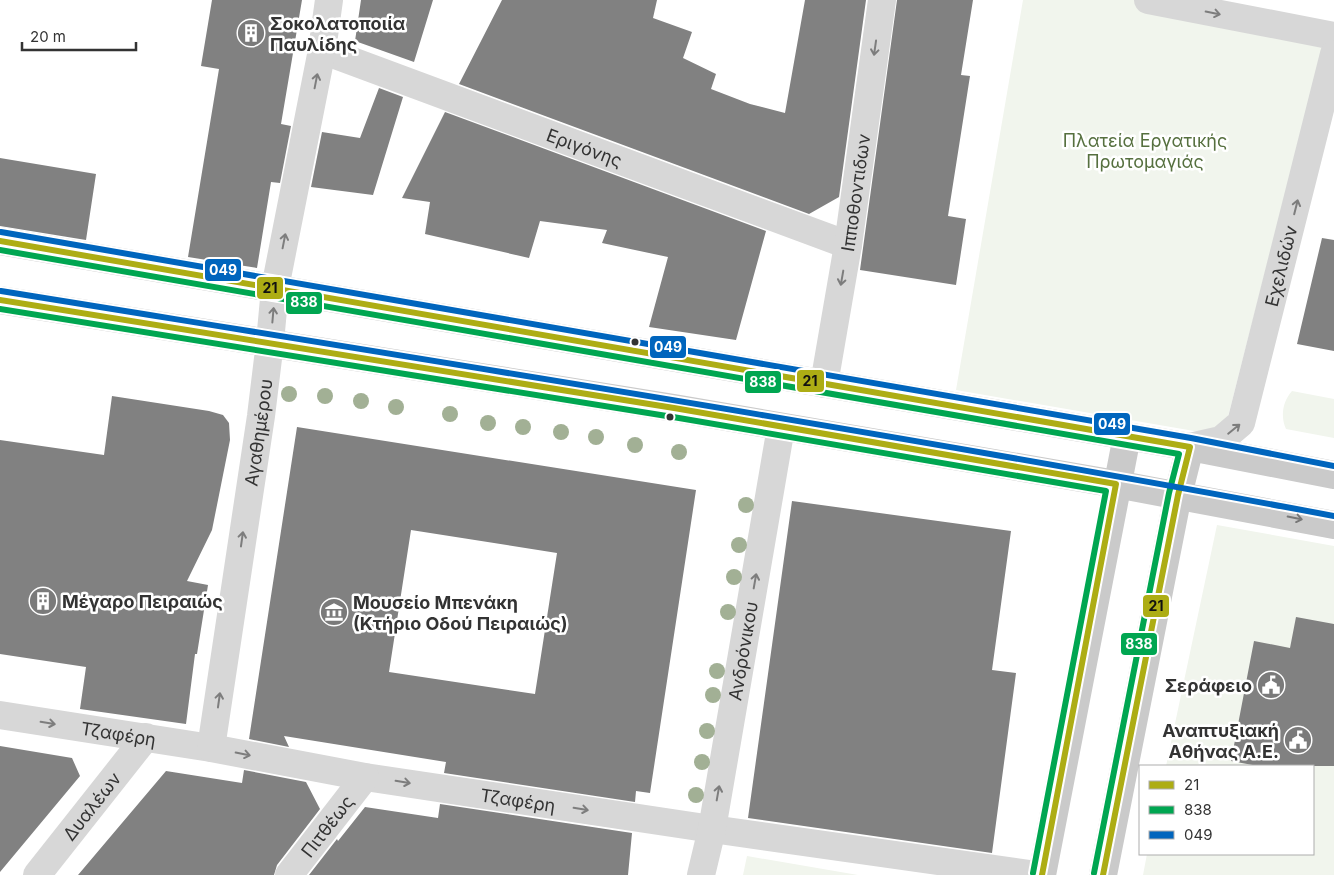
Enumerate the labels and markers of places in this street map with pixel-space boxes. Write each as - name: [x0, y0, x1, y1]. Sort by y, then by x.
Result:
- place label: Σοκολατοποιία Παυλίδης: [270, 13, 405, 55]
- building icon: Σοκολατοποιία Παυλίδης: [236, 18, 266, 48]
- unlabelled marker: [630, 337, 640, 347]
- unlabelled marker: [665, 412, 675, 422]
- building icon: Μέγαρο Πειραιώς: [28, 586, 58, 616]
- place label: Μέγαρο Πειραιώς: [62, 591, 223, 612]
- place label: Μουσείο Μπενάκη (Κτήριο Οδού Πειραιώς): [353, 592, 568, 634]
- museum icon: Μουσείο Μπενάκη (Κτήριο Οδού Πειραιώς): [319, 597, 349, 627]
- public building icon: Σεράφειο: [1256, 670, 1286, 700]
- place label: Σεράφειο: [1165, 675, 1252, 696]
- place label: Αναπτυξιακή Αθήνας Α.Ε.: [1162, 720, 1279, 762]
- public building icon: Αναπτυξιακή Αθήνας Α.Ε.: [1283, 725, 1313, 755]

